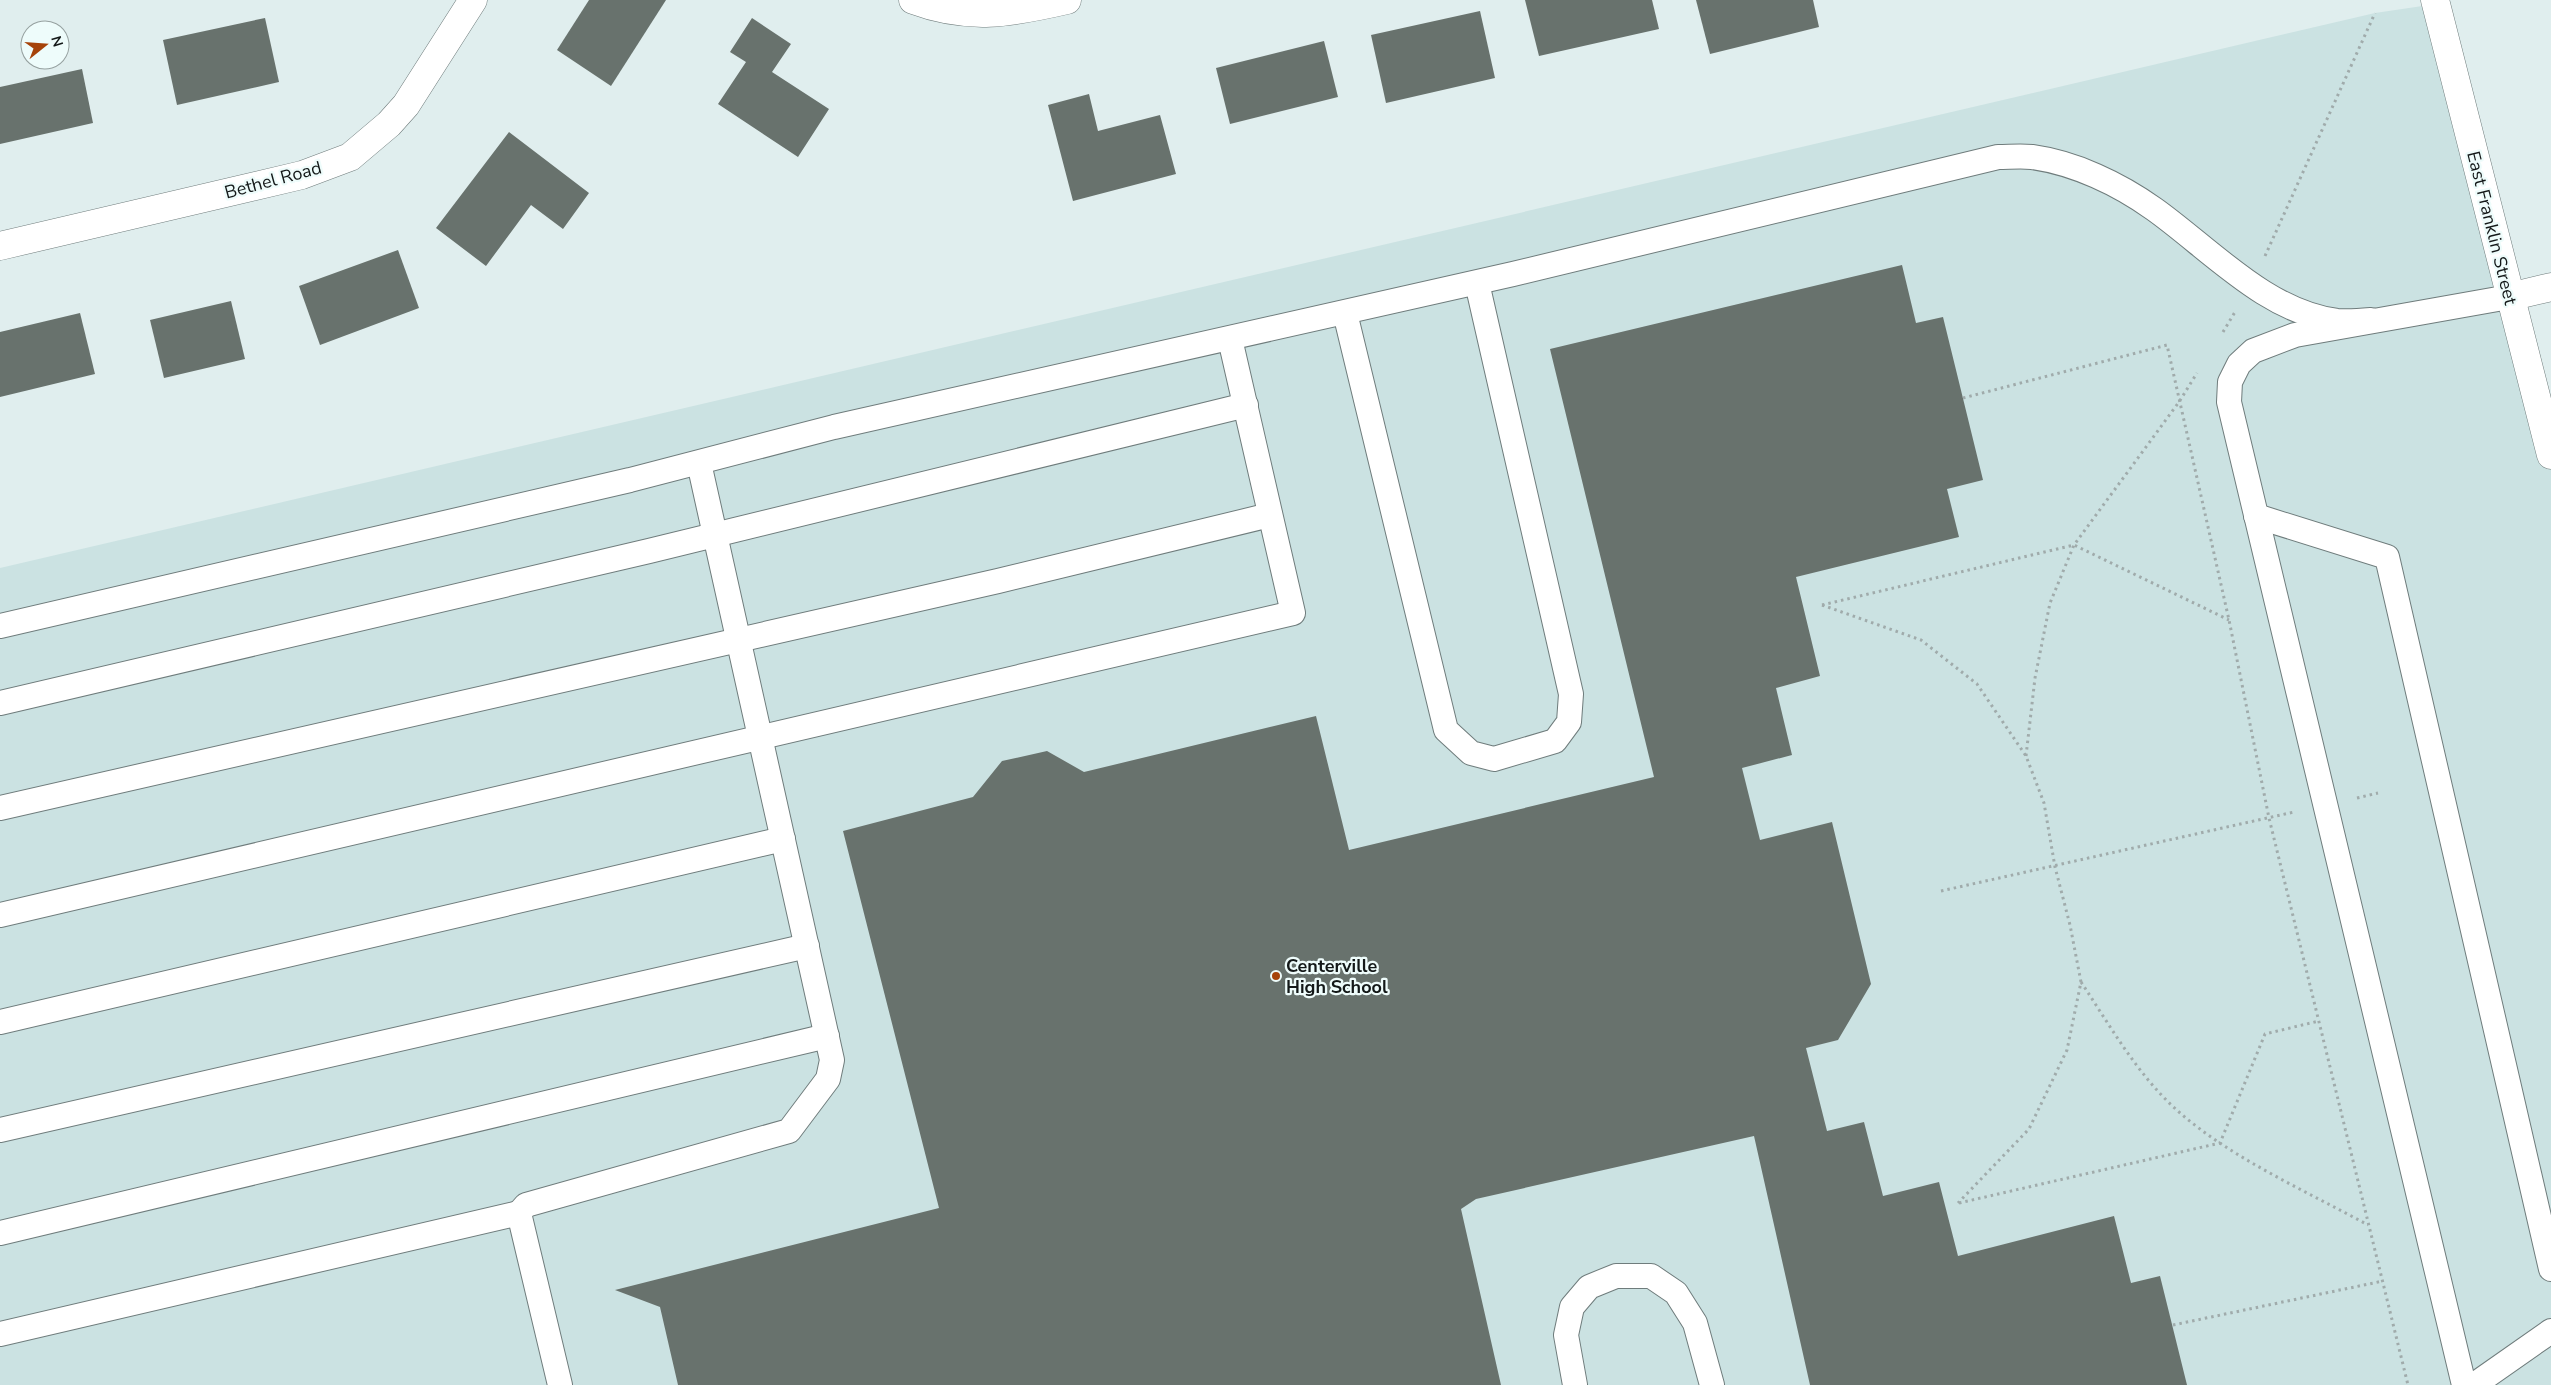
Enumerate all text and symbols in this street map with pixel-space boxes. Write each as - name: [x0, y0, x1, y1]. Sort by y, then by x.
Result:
- north arrow: [20, 20, 70, 70]
- text: N: [46, 34, 68, 49]
- street label: East Franklin Street: [2461, 149, 2523, 308]
- street label: Bethel Road: [222, 156, 324, 204]
- place label: Centerville High School: [1286, 954, 1388, 999]
- marker: Centerville High School: [1270, 970, 1282, 982]

